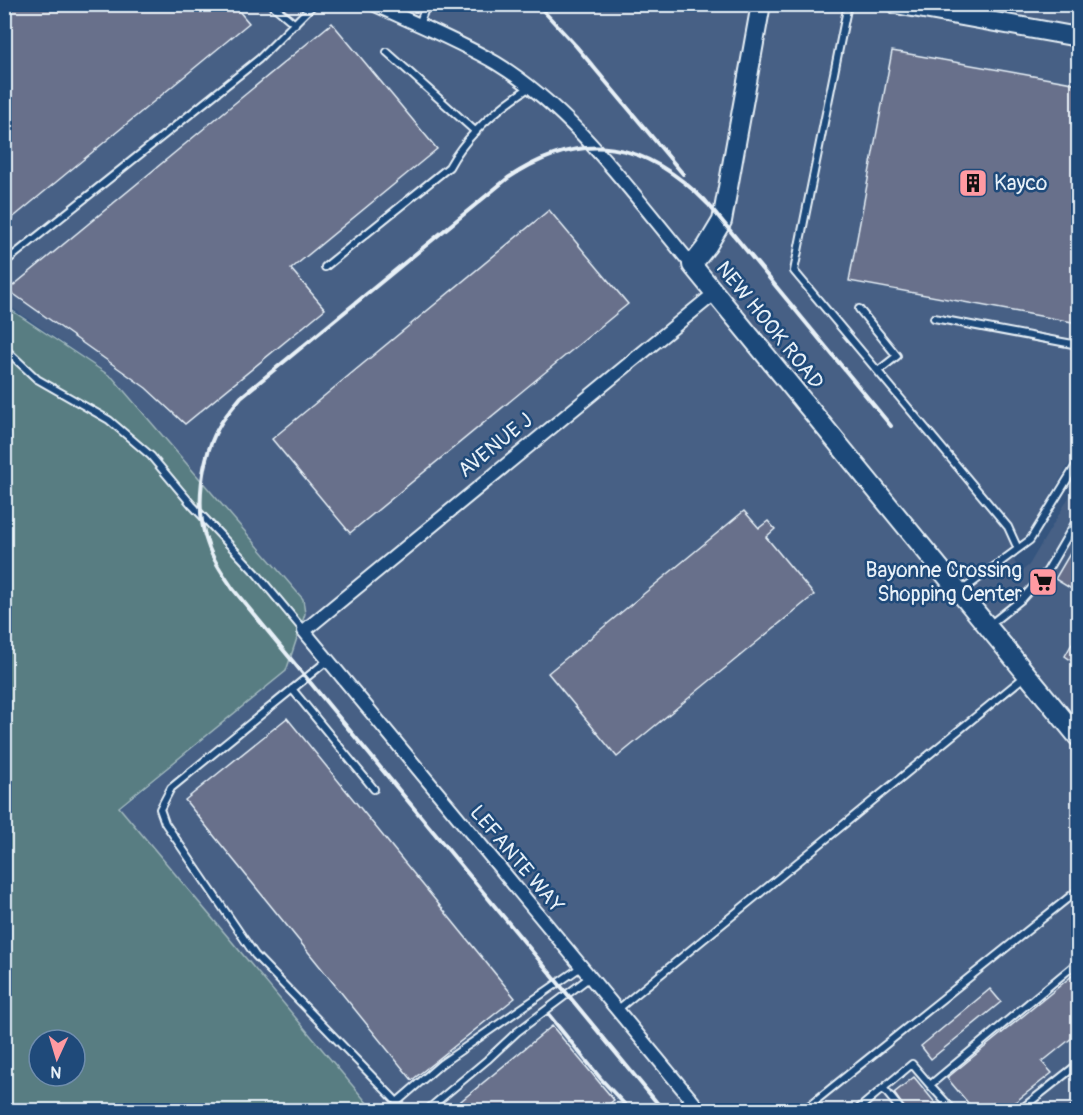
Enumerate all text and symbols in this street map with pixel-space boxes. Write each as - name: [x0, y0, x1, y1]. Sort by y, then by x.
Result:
- building icon: Kayco: [957, 167, 989, 199]
- place label: Kayco: [994, 170, 1047, 197]
- street label: NEW HOOK ROAD: [710, 256, 830, 395]
- street label: AVENUE J: [452, 407, 538, 484]
- place label: Bayonne Crossing Shopping Center: [866, 557, 1022, 608]
- supermarket icon: Bayonne Crossing Shopping Center: [1027, 566, 1059, 598]
- street label: LEFANTE WAY: [464, 800, 570, 919]
- north arrow: [27, 1028, 87, 1088]
- text: N: [50, 1062, 62, 1082]

